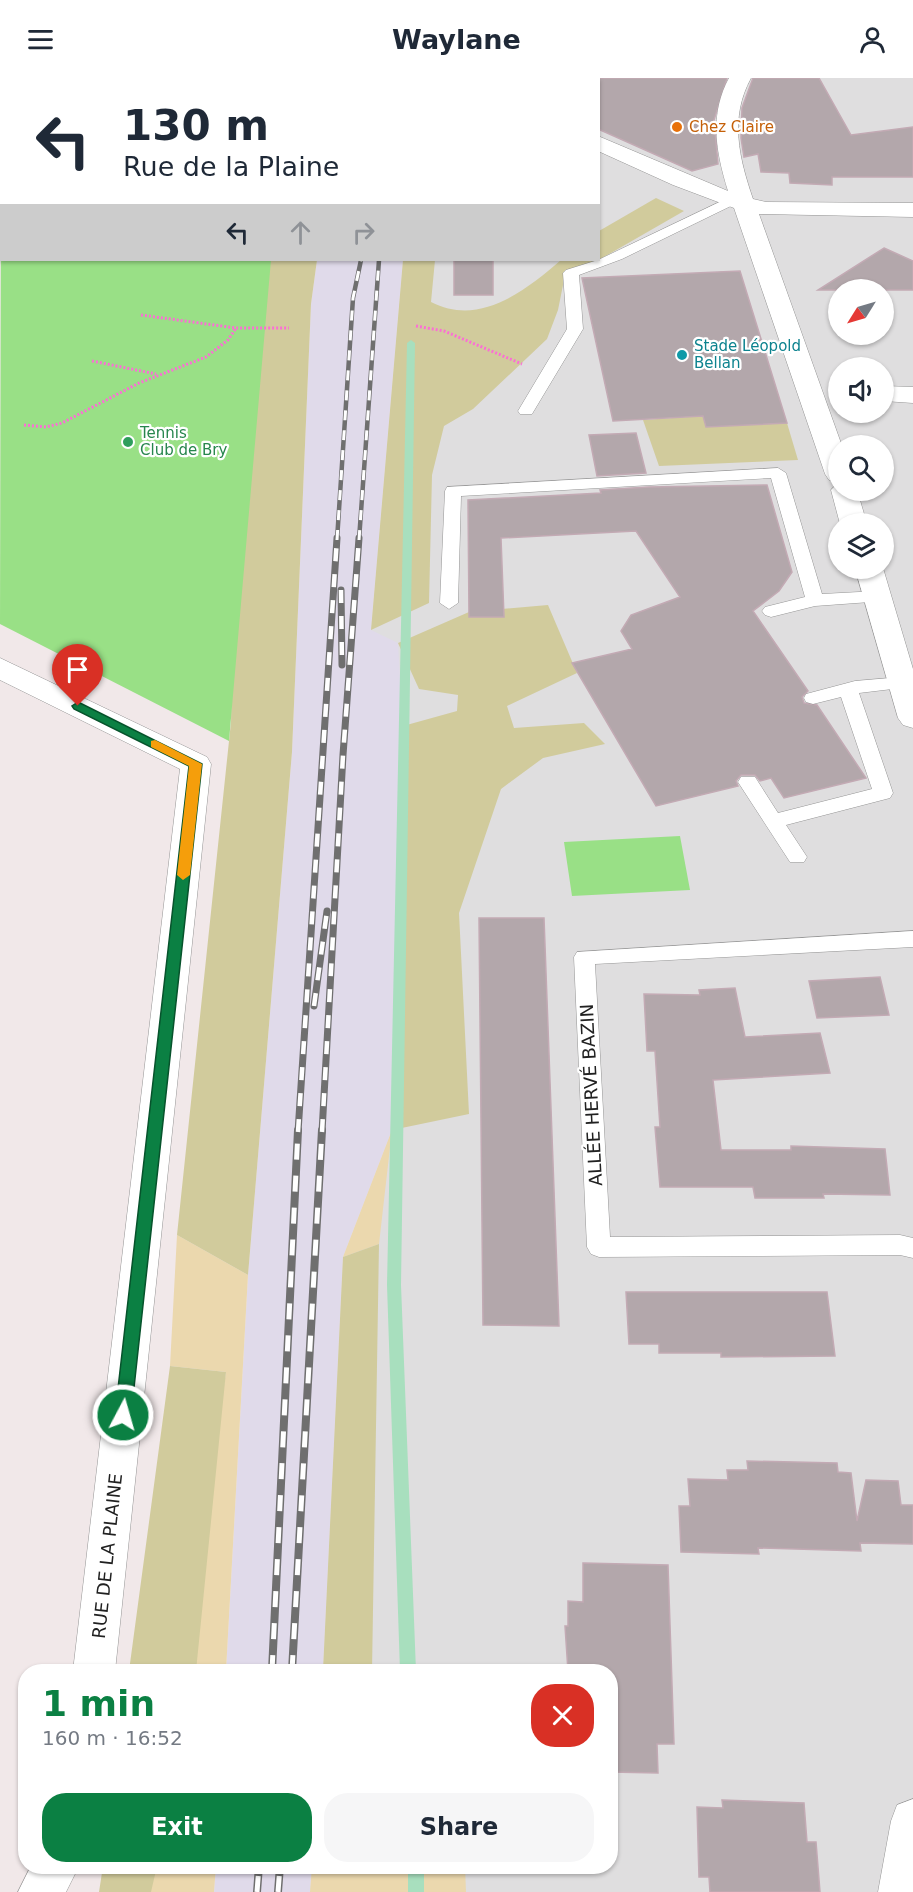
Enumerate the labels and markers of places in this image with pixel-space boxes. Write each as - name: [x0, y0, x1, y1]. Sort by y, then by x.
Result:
- place label: Chez Claire: [689, 118, 774, 136]
- marker: Chez Claire: [670, 120, 684, 134]
- place label: Stade Léopold Bellan: [694, 337, 801, 372]
- marker: Stade Léopold Bellan: [675, 348, 689, 362]
- place label: Tennis Club de Bry: [139, 424, 227, 459]
- marker: Tennis Club de Bry: [121, 435, 135, 449]
- pin: [52, 644, 103, 706]

